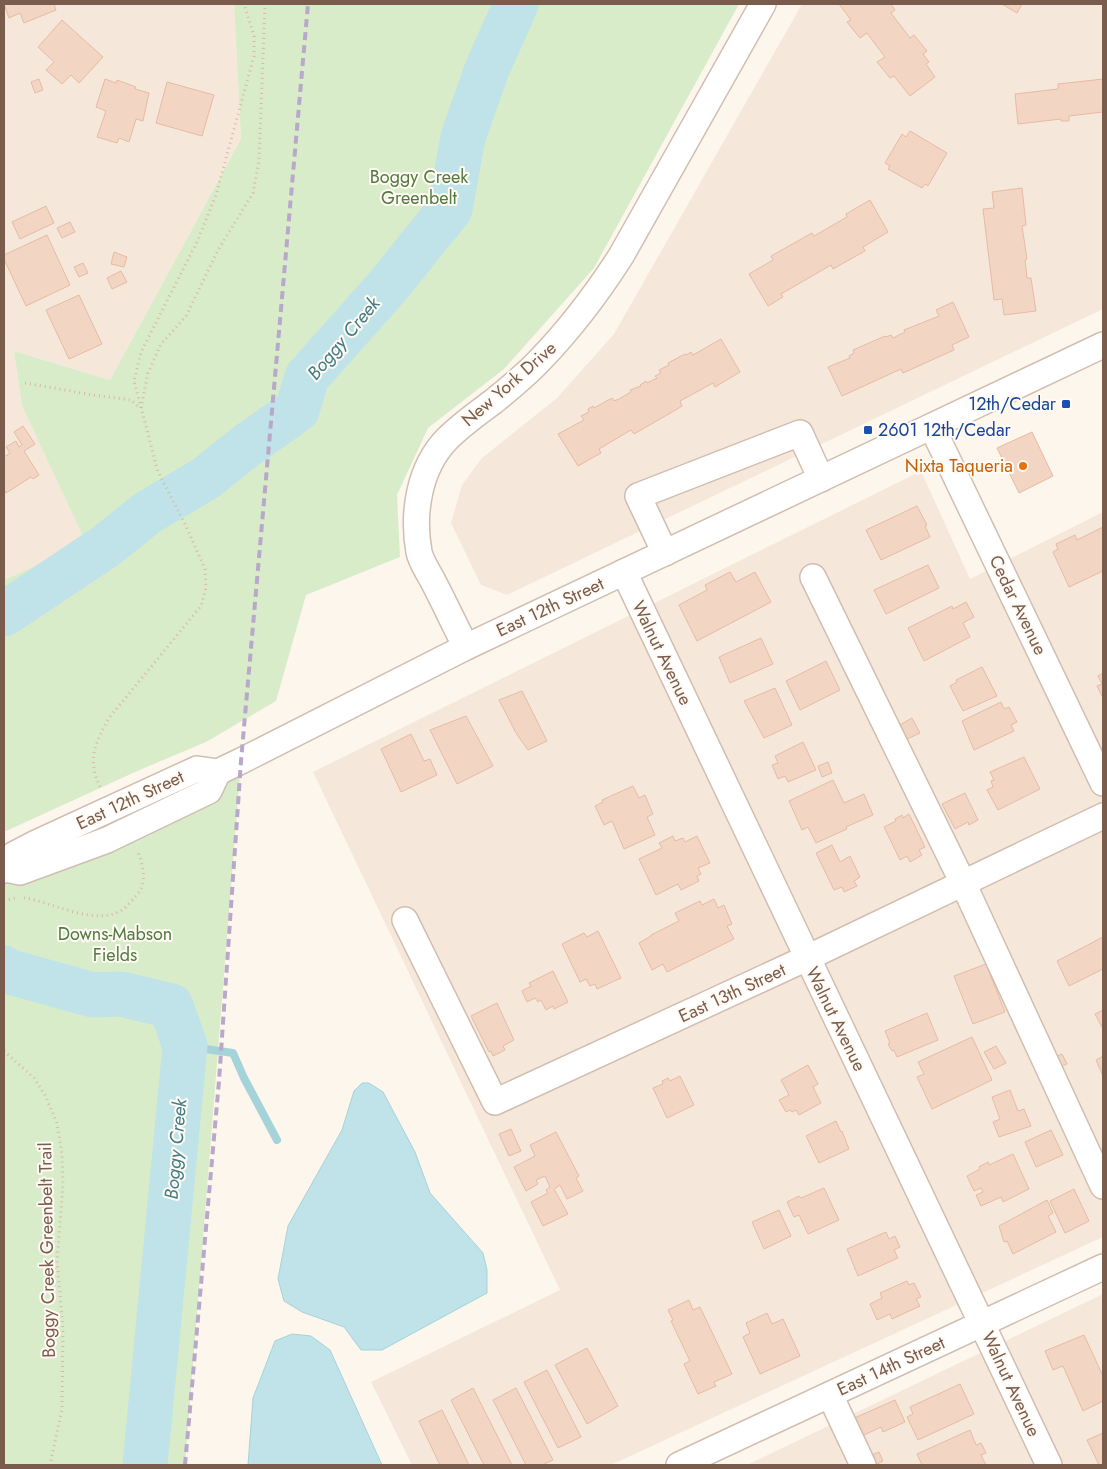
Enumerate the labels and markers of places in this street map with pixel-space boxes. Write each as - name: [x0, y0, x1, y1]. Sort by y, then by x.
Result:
- place label: 12th/Cedar: [968, 391, 1057, 417]
- marker: 12th/Cedar: [1060, 398, 1072, 410]
- place label: 2601 12th/Cedar: [878, 417, 1012, 443]
- marker: 2601 12th/Cedar: [862, 424, 874, 436]
- place label: Nixta Taqueria: [905, 453, 1013, 479]
- marker: Nixta Taqueria: [1017, 460, 1029, 472]

